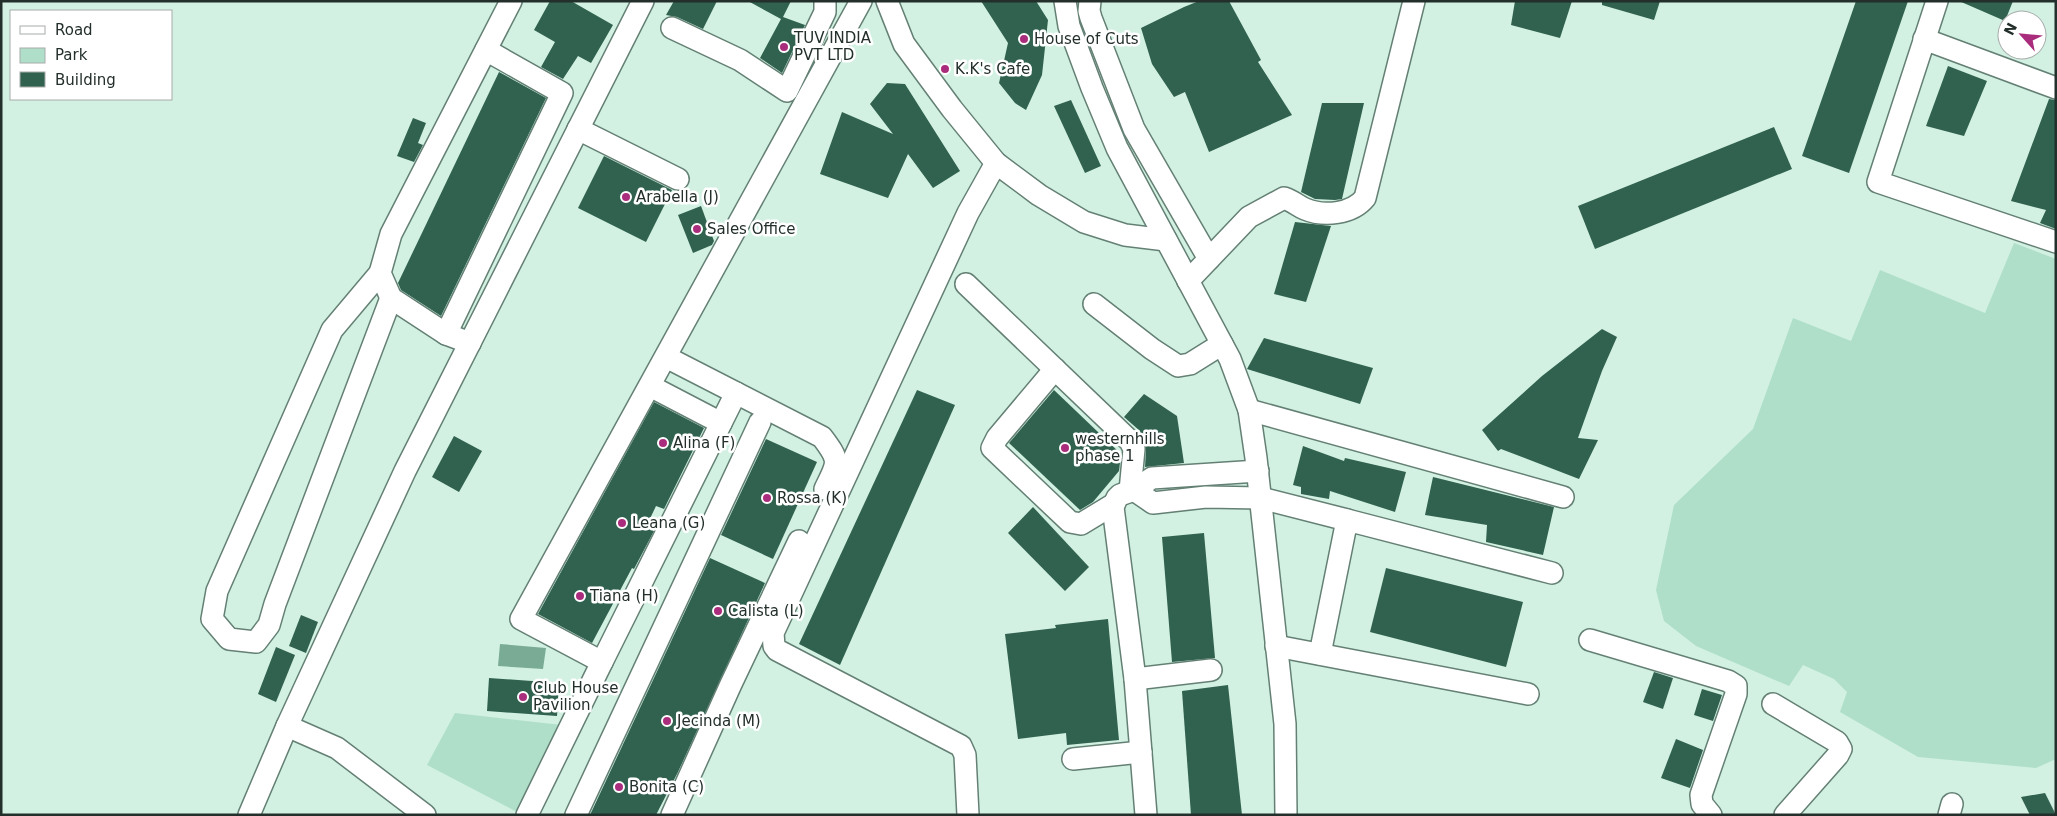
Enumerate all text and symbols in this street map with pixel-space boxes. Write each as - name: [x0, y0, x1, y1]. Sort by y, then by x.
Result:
- legend: [10, 10, 172, 100]
- north arrow: [1997, 10, 2047, 60]
- text: N: [2001, 20, 2020, 38]
- text: Road: [55, 21, 93, 39]
- place label: TUV INDIA PVT LTD: [793, 29, 872, 64]
- place label: House of Cuts: [1034, 30, 1139, 48]
- marker: House of Cuts: [1018, 33, 1030, 45]
- marker: TUV INDIA PVT LTD: [778, 41, 790, 53]
- text: Park: [55, 46, 88, 64]
- place label: K.K's Cafe: [955, 60, 1030, 78]
- marker: K.K's Cafe: [939, 63, 951, 75]
- text: Building: [55, 71, 116, 89]
- place label: Arabella (J): [636, 188, 719, 206]
- marker: Arabella (J): [620, 191, 632, 203]
- place label: Sales Office: [707, 220, 795, 238]
- marker: Sales Office: [691, 223, 703, 235]
- place label: westernhills phase 1: [1075, 430, 1165, 465]
- place label: Alina (F): [673, 434, 735, 452]
- marker: Alina (F): [657, 437, 669, 449]
- marker: westernhills phase 1: [1059, 442, 1071, 454]
- place label: Rossa (K): [777, 489, 847, 507]
- marker: Rossa (K): [761, 492, 773, 504]
- place label: Leana (G): [632, 514, 705, 532]
- marker: Leana (G): [616, 517, 628, 529]
- place label: Tiana (H): [589, 587, 659, 605]
- marker: Tiana (H): [574, 590, 586, 602]
- place label: Calista (L): [728, 602, 804, 620]
- marker: Calista (L): [712, 605, 724, 617]
- place label: Club House Pavilion: [533, 679, 618, 714]
- marker: Club House Pavilion: [517, 691, 529, 703]
- place label: Jecinda (M): [676, 712, 761, 730]
- marker: Jecinda (M): [661, 715, 673, 727]
- place label: Bonita (C): [629, 778, 704, 796]
- marker: Bonita (C): [613, 781, 625, 793]

